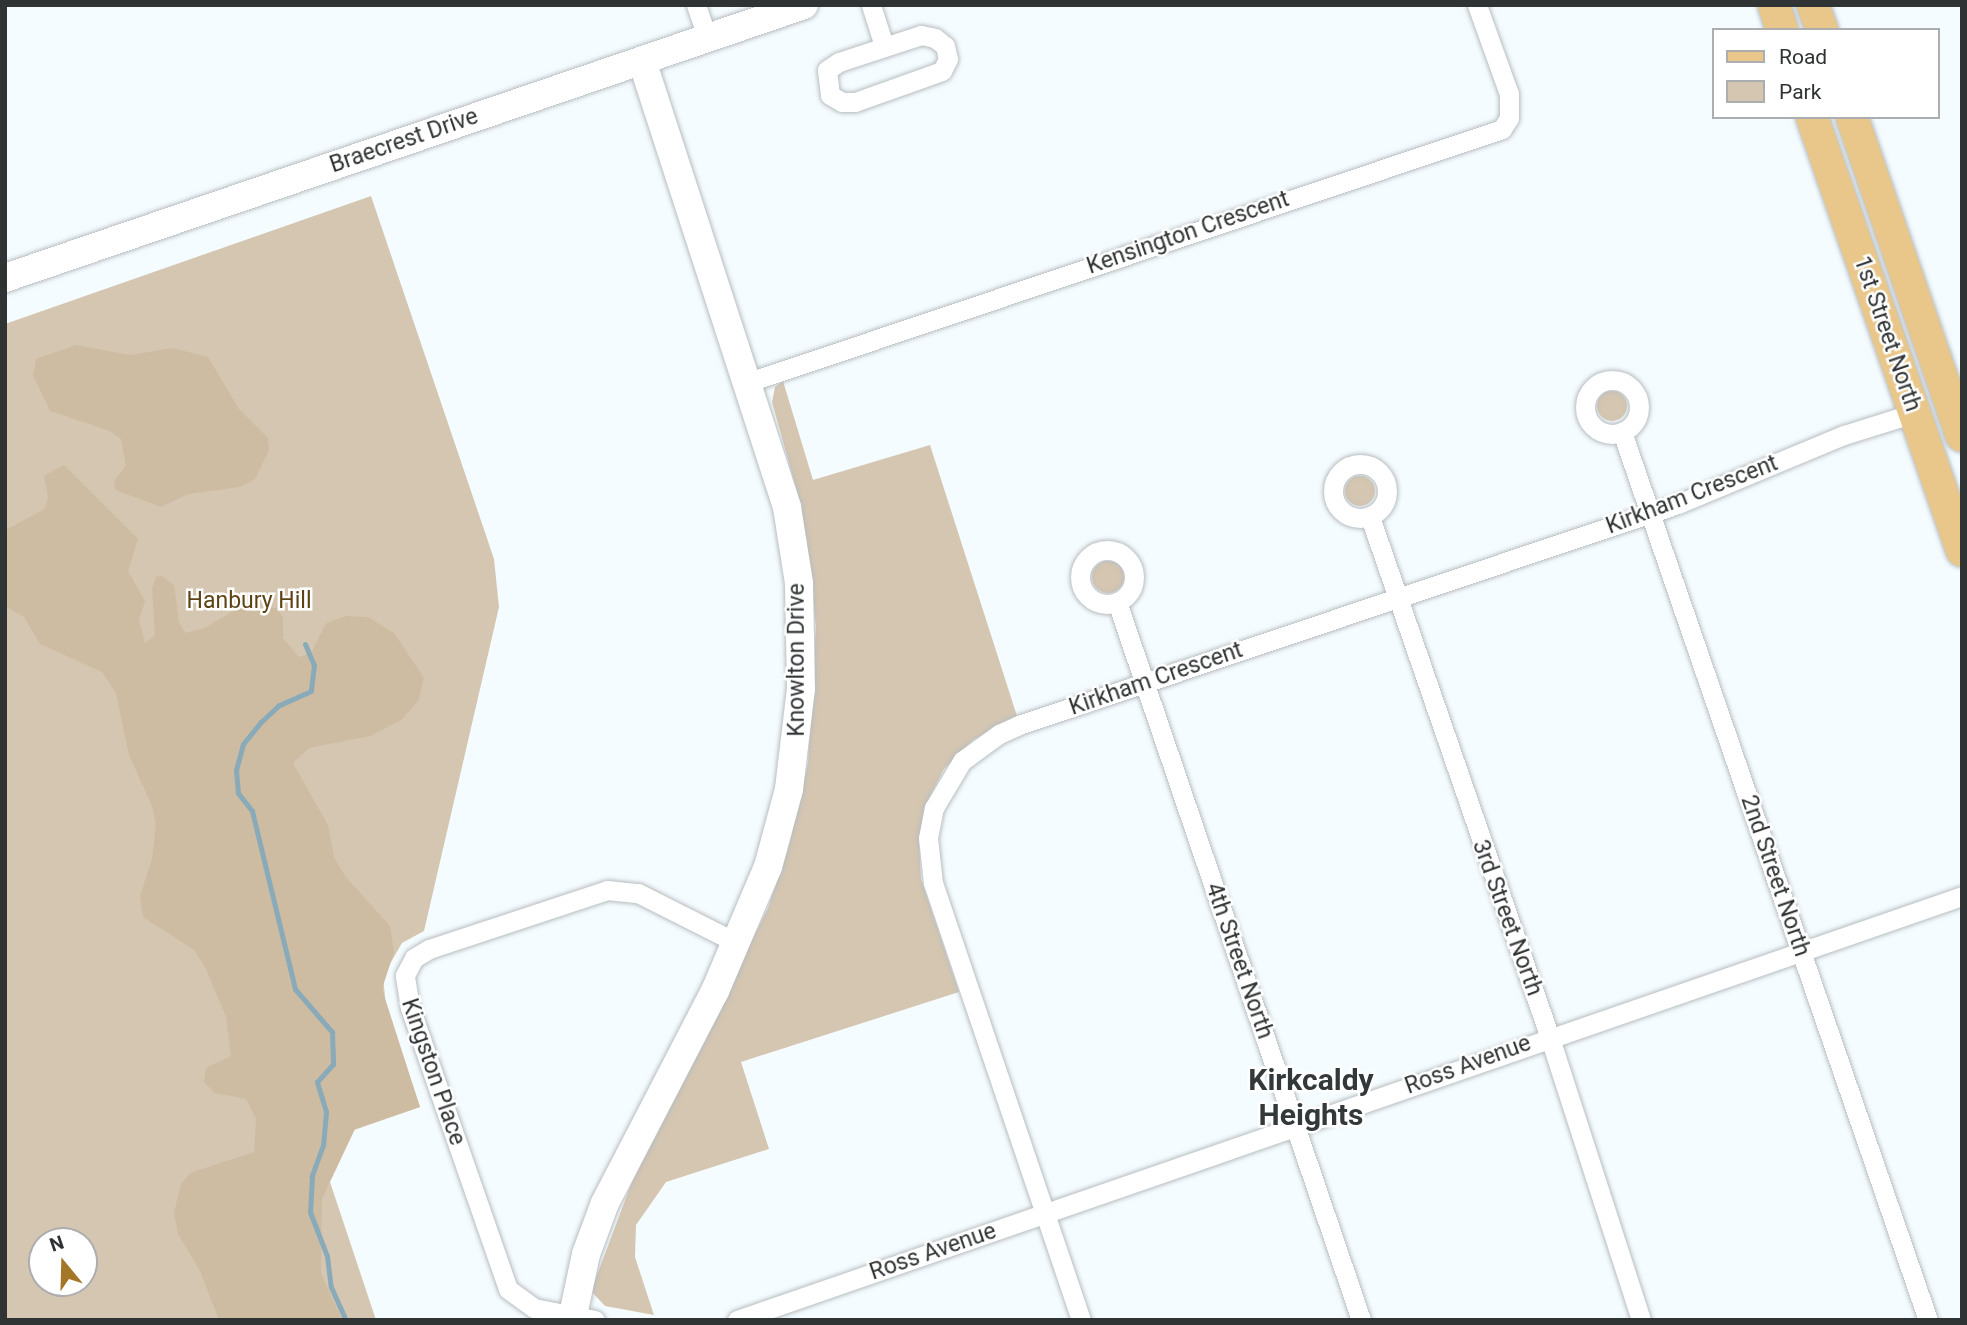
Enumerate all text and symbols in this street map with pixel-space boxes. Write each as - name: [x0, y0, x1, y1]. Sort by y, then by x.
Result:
- legend: [1712, 28, 1939, 119]
- text: Road: [1779, 45, 1827, 69]
- text: Park: [1779, 80, 1821, 104]
- street label: Braecrest Drive: [326, 103, 482, 179]
- street label: Kensington Crescent: [1083, 185, 1293, 281]
- street label: 1st Street North: [1848, 253, 1926, 415]
- street label: Kirkham Crescent: [1602, 450, 1782, 540]
- street label: Knowlton Drive: [783, 583, 811, 737]
- park label: Hanbury Hill: [187, 587, 311, 615]
- street label: Kirkham Crescent: [1066, 636, 1246, 722]
- street label: 2nd Street North: [1734, 792, 1816, 960]
- street label: 3rd Street North: [1466, 836, 1548, 1000]
- street label: 4th Street North: [1199, 879, 1279, 1043]
- street label: Kingston Place: [395, 995, 471, 1149]
- street label: Ross Avenue: [1401, 1029, 1535, 1101]
- district label: Kirkcaldy Heights: [1248, 1062, 1374, 1132]
- street label: Ross Avenue: [866, 1217, 1000, 1287]
- north arrow: [28, 1227, 98, 1297]
- text: N: [47, 1231, 67, 1257]

